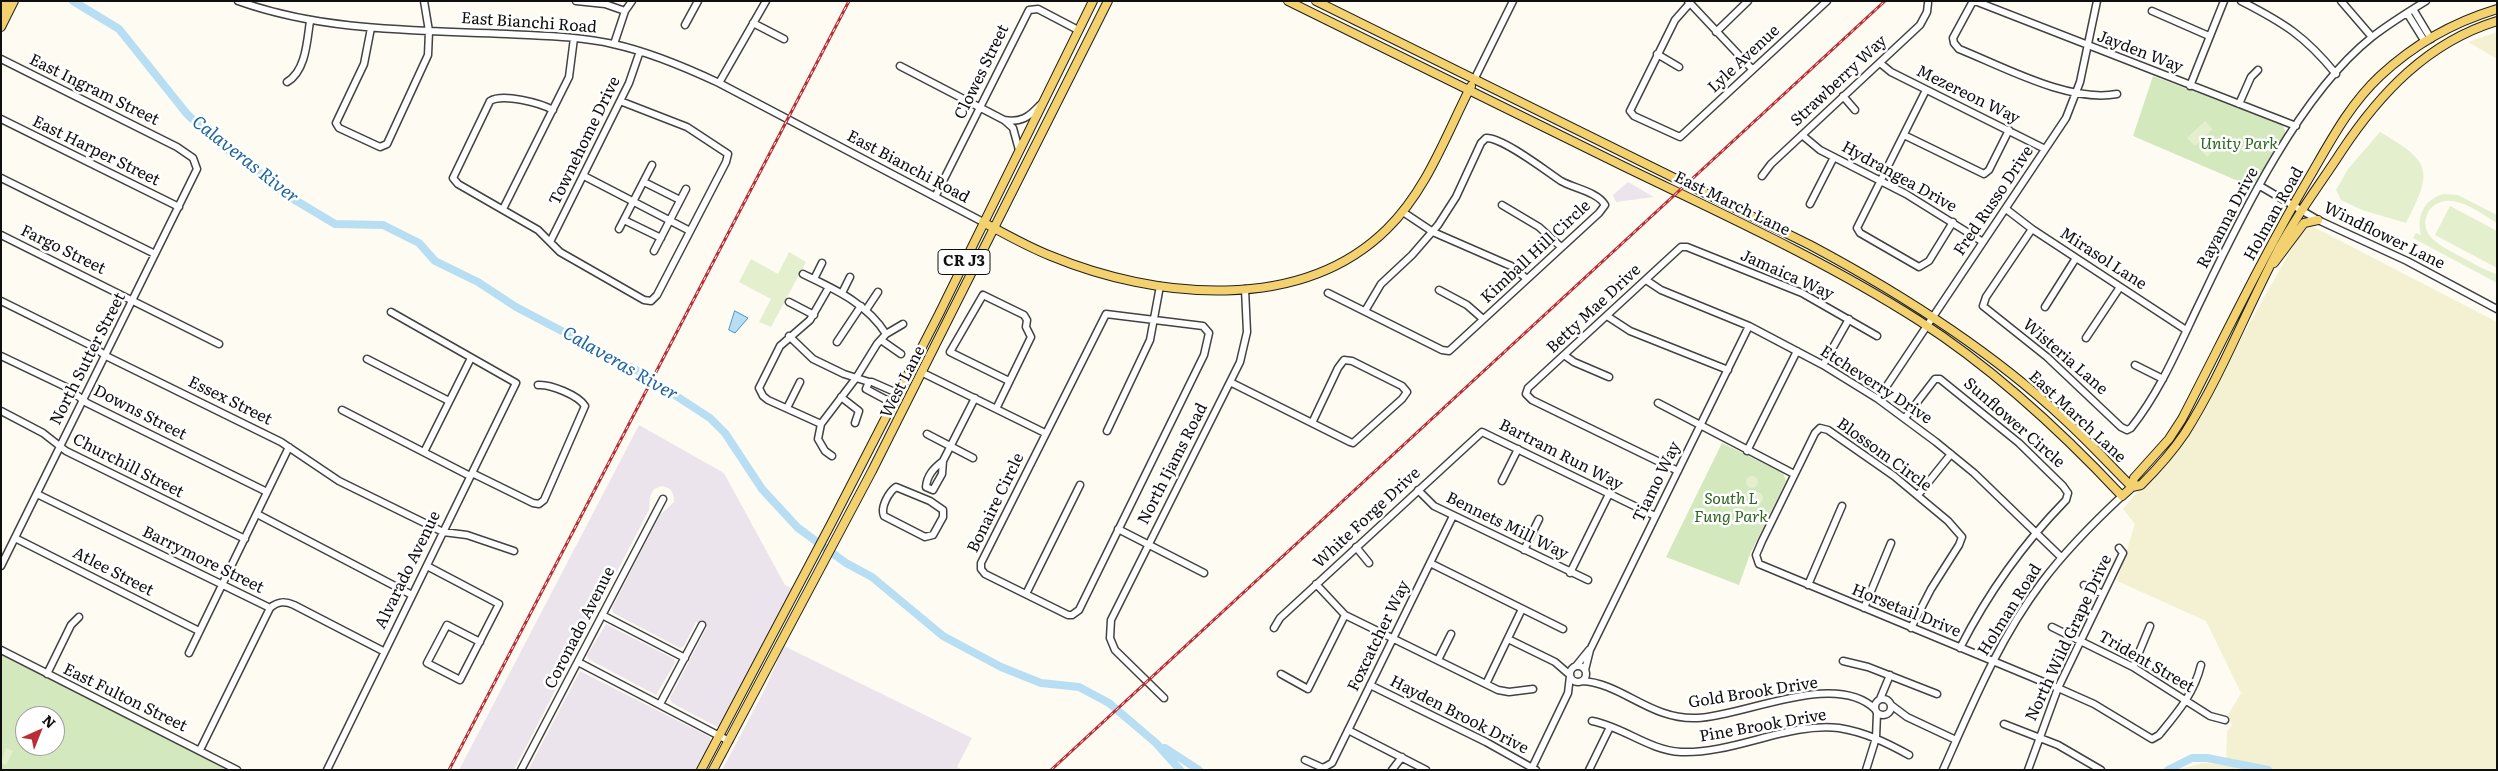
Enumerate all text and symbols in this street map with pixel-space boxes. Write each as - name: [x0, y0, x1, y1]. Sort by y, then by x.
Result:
- street label: East Bianchi Road: [460, 9, 598, 37]
- street label: Clowes Street: [951, 21, 1013, 123]
- street label: Lyle Avenue: [1704, 21, 1784, 97]
- street label: Jayden Way: [2094, 27, 2186, 77]
- street label: Strawberry Way: [1787, 32, 1891, 130]
- street label: East Ingram Street: [26, 50, 162, 130]
- street label: Mezereon Way: [1913, 62, 2023, 128]
- street label: Townehome Drive: [545, 73, 625, 209]
- street label: East Harper Street: [29, 112, 163, 190]
- water label: Calaveras River: [187, 112, 303, 208]
- street label: East Bianchi Road: [843, 127, 973, 207]
- park label: Unity Park: [2200, 134, 2278, 154]
- street label: Hydrangea Drive: [1838, 137, 1960, 217]
- street label: Fred Russo Drive: [1950, 142, 2038, 260]
- street label: Rayanna Drive: [2193, 164, 2263, 272]
- street label: Holman Road: [2240, 164, 2308, 264]
- street label: East March Lane: [1671, 168, 1793, 240]
- street label: Kimball Hill Circle: [1477, 196, 1595, 308]
- street label: Windflower Lane: [2320, 198, 2448, 274]
- street label: Fargo Street: [17, 221, 109, 279]
- street label: Mirasol Lane: [2056, 224, 2150, 294]
- street label: Jamaica Way: [1737, 246, 1837, 304]
- road number: CR J3: [938, 250, 990, 274]
- street label: Betty Mae Drive: [1543, 260, 1645, 358]
- street label: North Sutter Street: [46, 289, 130, 429]
- street label: Wisteria Lane: [2019, 315, 2111, 399]
- water label: Calaveras River: [558, 322, 682, 406]
- street label: Etcheverry Drive: [1816, 342, 1936, 428]
- street label: West Lane: [877, 343, 929, 421]
- street label: East March Lane: [2024, 367, 2130, 467]
- street label: Essex Street: [185, 372, 275, 430]
- street label: Sunflower Circle: [1960, 374, 2068, 472]
- street label: Downs Street: [90, 381, 190, 445]
- street label: North Ijams Road: [1134, 400, 1212, 528]
- street label: Blossom Circle: [1833, 414, 1935, 496]
- street label: Bartram Run Way: [1496, 415, 1626, 495]
- street label: Churchill Street: [69, 430, 187, 502]
- street label: Tiamo Way: [1629, 438, 1685, 526]
- street label: Bonaire Circle: [964, 450, 1028, 556]
- street label: White Forge Drive: [1310, 464, 1424, 572]
- street label: Bennets Mill Way: [1443, 488, 1571, 564]
- park label: South L Fung Park: [1694, 489, 1768, 527]
- street label: Alvarado Avenue: [371, 508, 445, 632]
- street label: Barrymore Street: [139, 522, 267, 598]
- street label: Atlee Street: [69, 543, 157, 601]
- street label: North Wild Grape Drive: [2022, 552, 2116, 724]
- street label: Holman Road: [1974, 561, 2046, 659]
- street label: Coronado Avenue: [541, 564, 619, 692]
- street label: Foxcatcher Way: [1344, 577, 1414, 695]
- street label: Horsetail Drive: [1849, 580, 1963, 642]
- street label: Trident Street: [2095, 627, 2197, 697]
- street label: East Fulton Street: [60, 660, 190, 736]
- street label: Hayden Brook Drive: [1386, 672, 1532, 758]
- street label: Gold Brook Drive: [1687, 673, 1819, 713]
- street label: Pine Brook Drive: [1698, 705, 1828, 747]
- north arrow: [15, 706, 65, 756]
- text: N: [39, 710, 61, 732]

